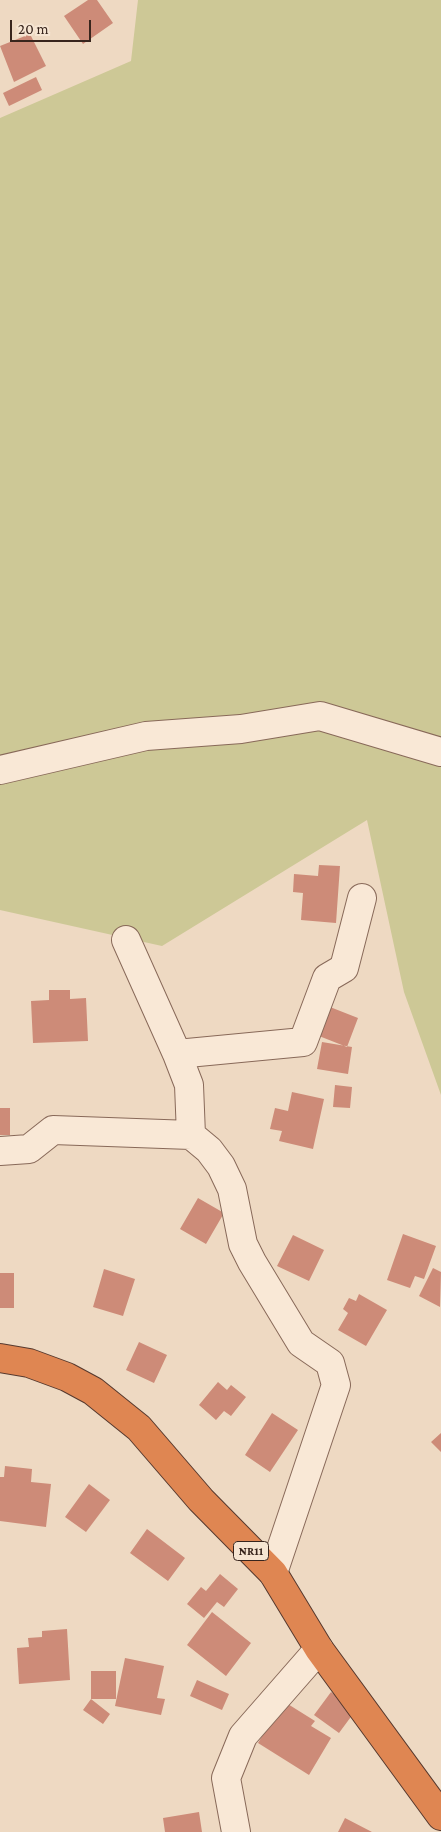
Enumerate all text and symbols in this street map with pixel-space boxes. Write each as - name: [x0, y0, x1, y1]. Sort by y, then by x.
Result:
- scale bar: [12, 10, 94, 42]
- text: 20 m: [18, 21, 49, 37]
- road number: NR11: [234, 1542, 268, 1560]

